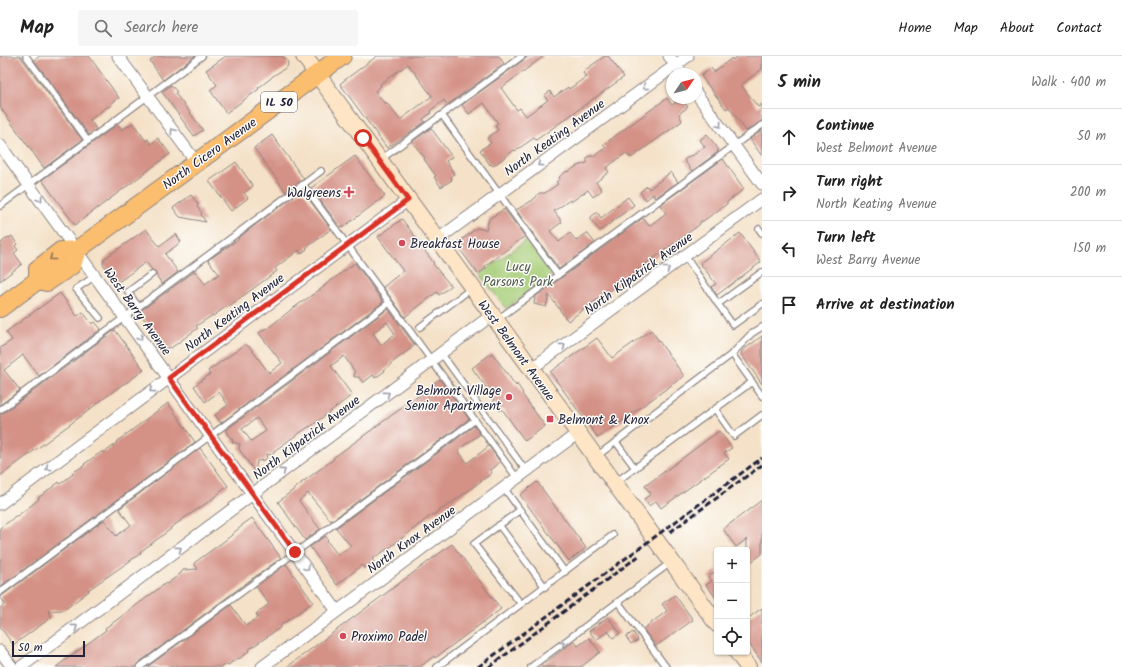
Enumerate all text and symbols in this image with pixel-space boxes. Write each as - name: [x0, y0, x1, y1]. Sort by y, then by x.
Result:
- search box: [78, 10, 358, 46]
- text: Map: [20, 13, 54, 43]
- text: Search here: [124, 16, 198, 40]
- icon: search: [92, 17, 114, 39]
- text: Home: [898, 17, 932, 39]
- text: Map: [954, 17, 978, 39]
- text: About: [1000, 17, 1034, 39]
- text: Contact: [1056, 17, 1102, 39]
- north arrow: [666, 68, 702, 104]
- text: 5 min: [778, 69, 821, 96]
- text: Walk · 400 m: [1031, 72, 1106, 93]
- one-way arrow: [643, 82, 650, 89]
- road number: IL 50: [261, 92, 297, 112]
- street label: North Keating Avenue: [500, 94, 610, 182]
- street label: North Cicero Avenue: [158, 113, 262, 196]
- text: Continue: [816, 114, 874, 138]
- one-way arrow: [714, 120, 721, 127]
- icon: ahead: [778, 126, 800, 148]
- text: 50 m: [1077, 126, 1106, 147]
- one-way arrow: [170, 128, 178, 135]
- route start: [354, 129, 372, 147]
- text: West Belmont Avenue: [816, 138, 937, 159]
- one-way arrow: [538, 159, 545, 166]
- text: Turn right: [816, 170, 883, 194]
- icon: right: [778, 182, 800, 204]
- text: 200 m: [1070, 182, 1106, 203]
- place label: Walgreens: [287, 183, 341, 204]
- marker: Walgreens: [344, 187, 354, 197]
- one-way arrow: [35, 194, 42, 201]
- text: North Keating Avenue: [816, 194, 937, 215]
- text: Turn left: [816, 226, 876, 250]
- street label: North Kilpatrick Avenue: [580, 227, 698, 321]
- place label: Breakfast House: [410, 234, 500, 255]
- marker: Breakfast House: [397, 238, 407, 248]
- icon: left: [778, 238, 800, 260]
- text: 150 m: [1073, 238, 1106, 259]
- text: West Barry Avenue: [816, 250, 920, 271]
- one-way arrow: [49, 254, 56, 261]
- park label: Lucy Parsons Park: [483, 257, 554, 293]
- street label: West Barry Avenue: [98, 263, 176, 360]
- one-way arrow: [663, 267, 670, 274]
- street label: North Keating Avenue: [180, 268, 289, 358]
- text: Arrive at destination: [816, 293, 955, 317]
- icon: arrive: [778, 294, 800, 316]
- street label: West Belmont Avenue: [472, 296, 560, 406]
- one-way arrow: [136, 334, 143, 341]
- one-way arrow: [558, 344, 565, 351]
- place label: Belmont Village Senior Apartment: [405, 381, 502, 417]
- one-way arrow: [150, 386, 157, 393]
- street label: North Kilpatrick Avenue: [249, 391, 365, 486]
- one-way arrow: [383, 391, 390, 398]
- marker: Belmont Village Senior Apartment: [504, 392, 514, 402]
- place label: Belmont & Knox: [558, 410, 650, 431]
- marker: Belmont & Knox: [545, 414, 555, 424]
- one-way arrow: [45, 463, 52, 471]
- one-way arrow: [279, 469, 286, 476]
- street label: North Knox Avenue: [363, 501, 461, 580]
- route end: [286, 543, 304, 561]
- one-way arrow: [175, 546, 182, 554]
- map controls: [714, 547, 750, 655]
- button: +: [714, 547, 750, 583]
- one-way arrow: [302, 564, 309, 571]
- button: −: [714, 583, 750, 619]
- button: locate: [714, 619, 750, 655]
- one-way arrow: [70, 625, 77, 632]
- place label: Proximo Padel: [351, 627, 427, 648]
- marker: Proximo Padel: [338, 631, 348, 641]
- scale bar: [12, 639, 85, 658]
- text: 50 m: [18, 639, 43, 657]
- one-way arrow: [558, 642, 565, 649]

